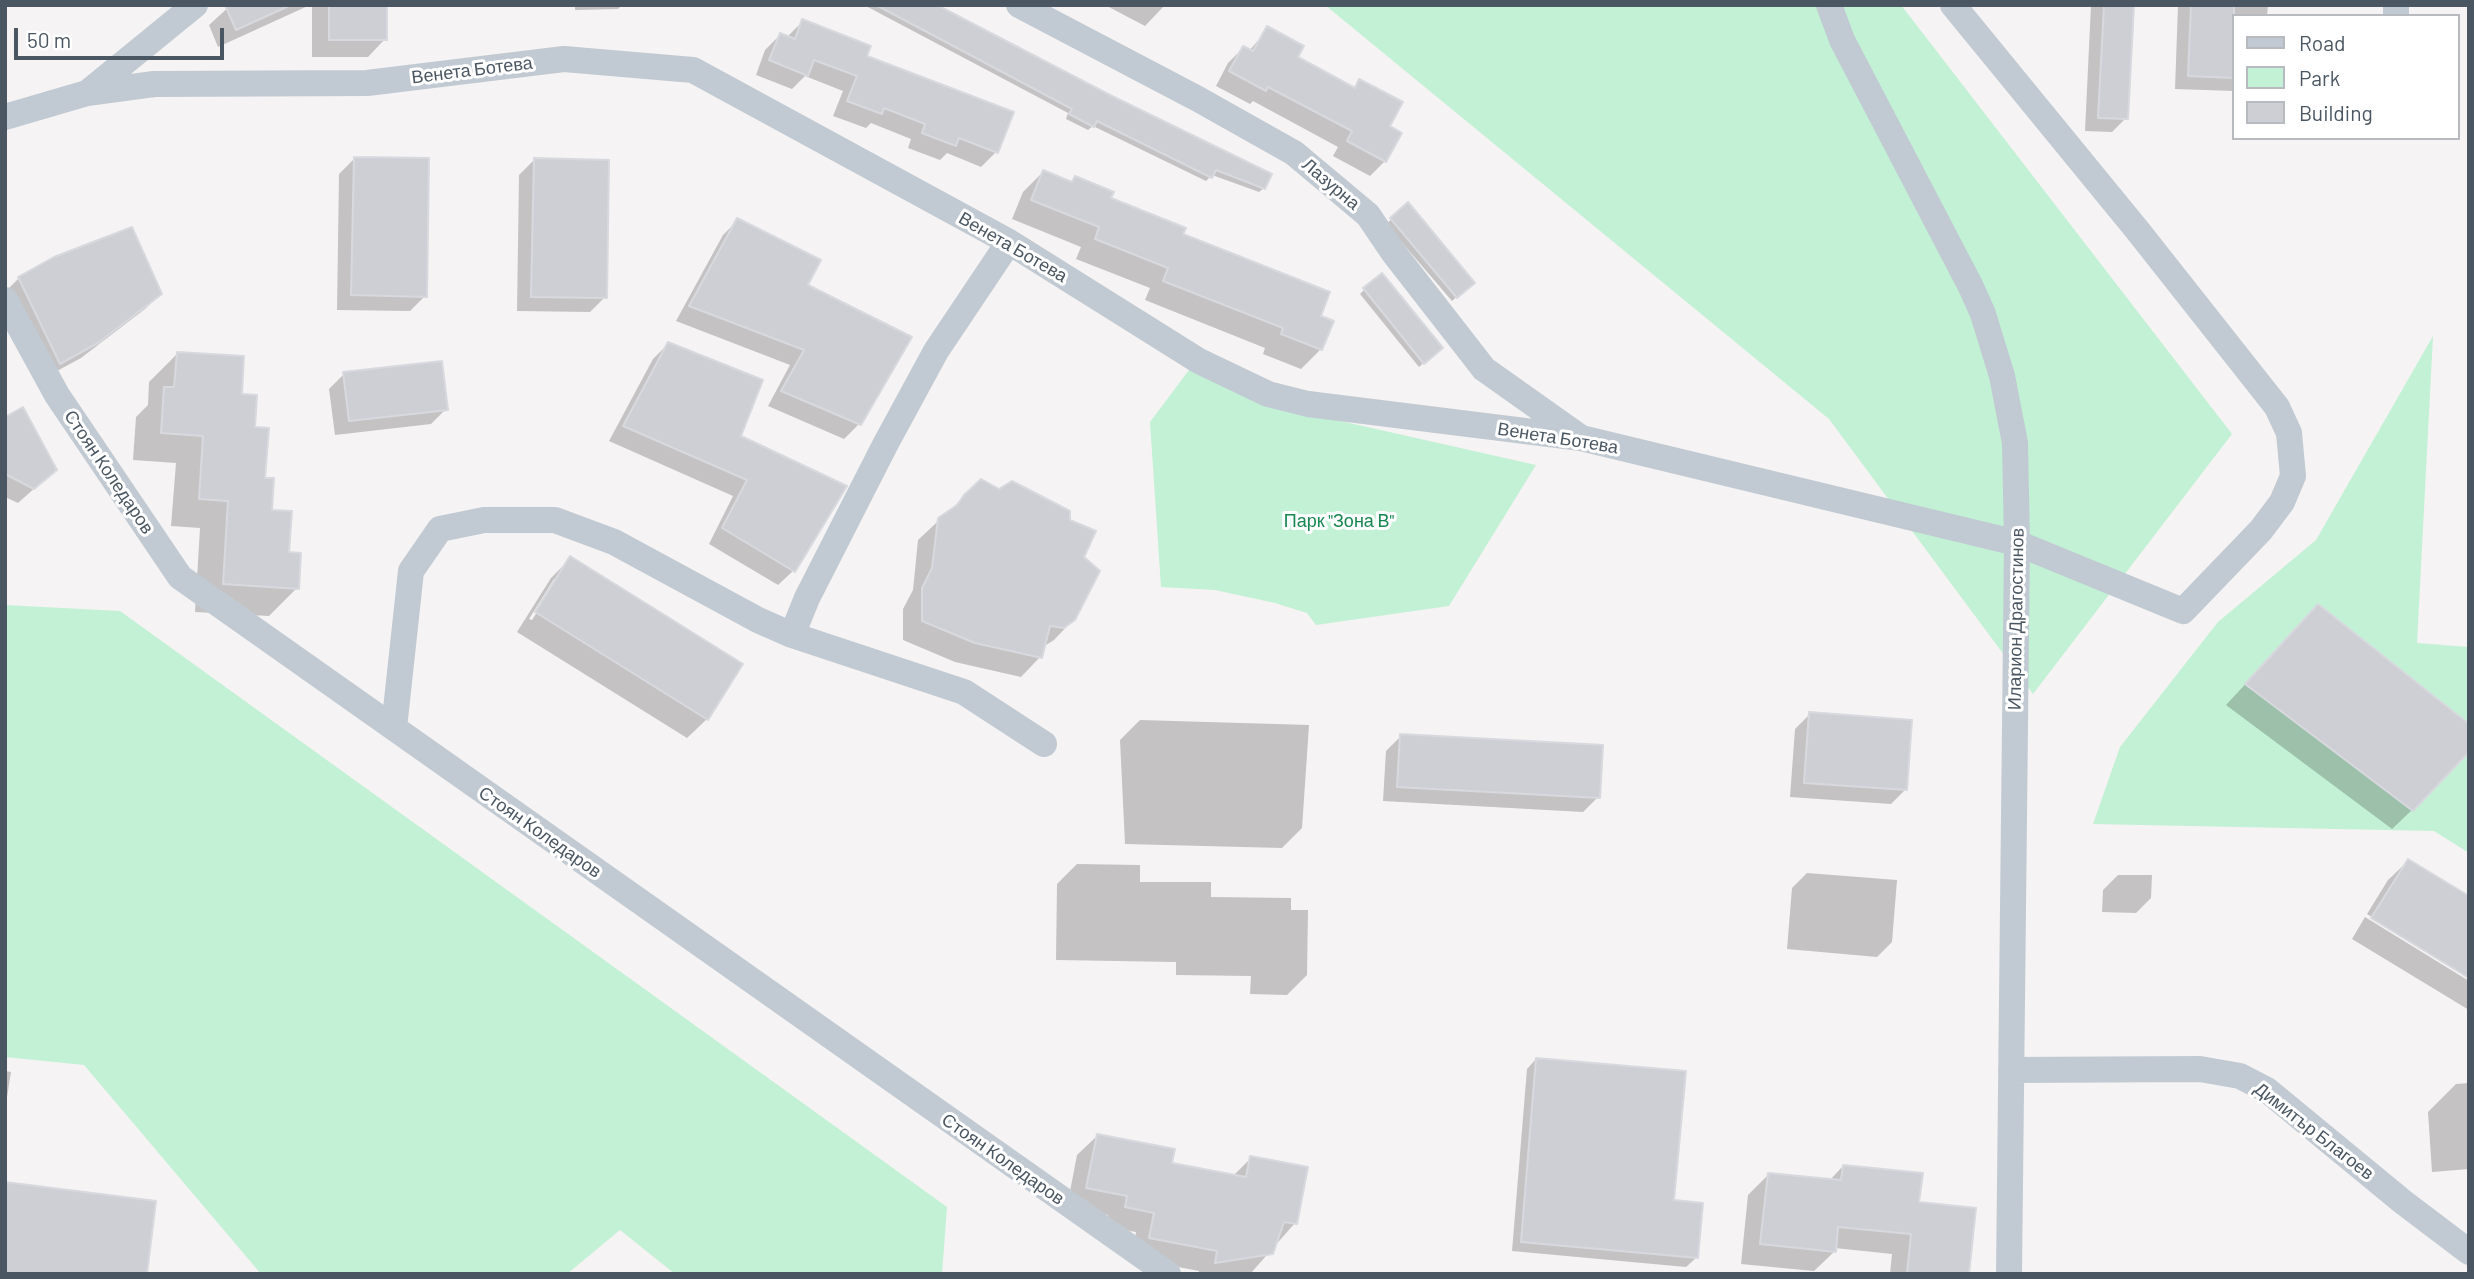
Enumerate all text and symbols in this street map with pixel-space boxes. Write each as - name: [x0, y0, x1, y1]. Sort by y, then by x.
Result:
- scale bar: [18, 14, 228, 58]
- legend: [2232, 14, 2460, 140]
- text: 50 m: [27, 27, 71, 52]
- text: Road: [2299, 30, 2345, 55]
- street label: Венета Ботева: [410, 52, 534, 88]
- text: Park: [2299, 65, 2340, 90]
- text: Building: [2299, 100, 2373, 125]
- street label: Лазурна: [1298, 154, 1364, 214]
- street label: Венета Ботева: [955, 207, 1071, 287]
- street label: Стоян Коледаров: [60, 406, 158, 538]
- street label: Венета Ботева: [1496, 418, 1620, 458]
- park label: Парк "Зона В": [1284, 510, 1394, 532]
- street label: Иларион Драгостинов: [2004, 528, 2028, 710]
- street label: Стоян Коледаров: [475, 782, 605, 882]
- street label: Димитър Благоев: [2250, 1078, 2378, 1184]
- street label: Стоян Коледаров: [938, 1109, 1068, 1209]

